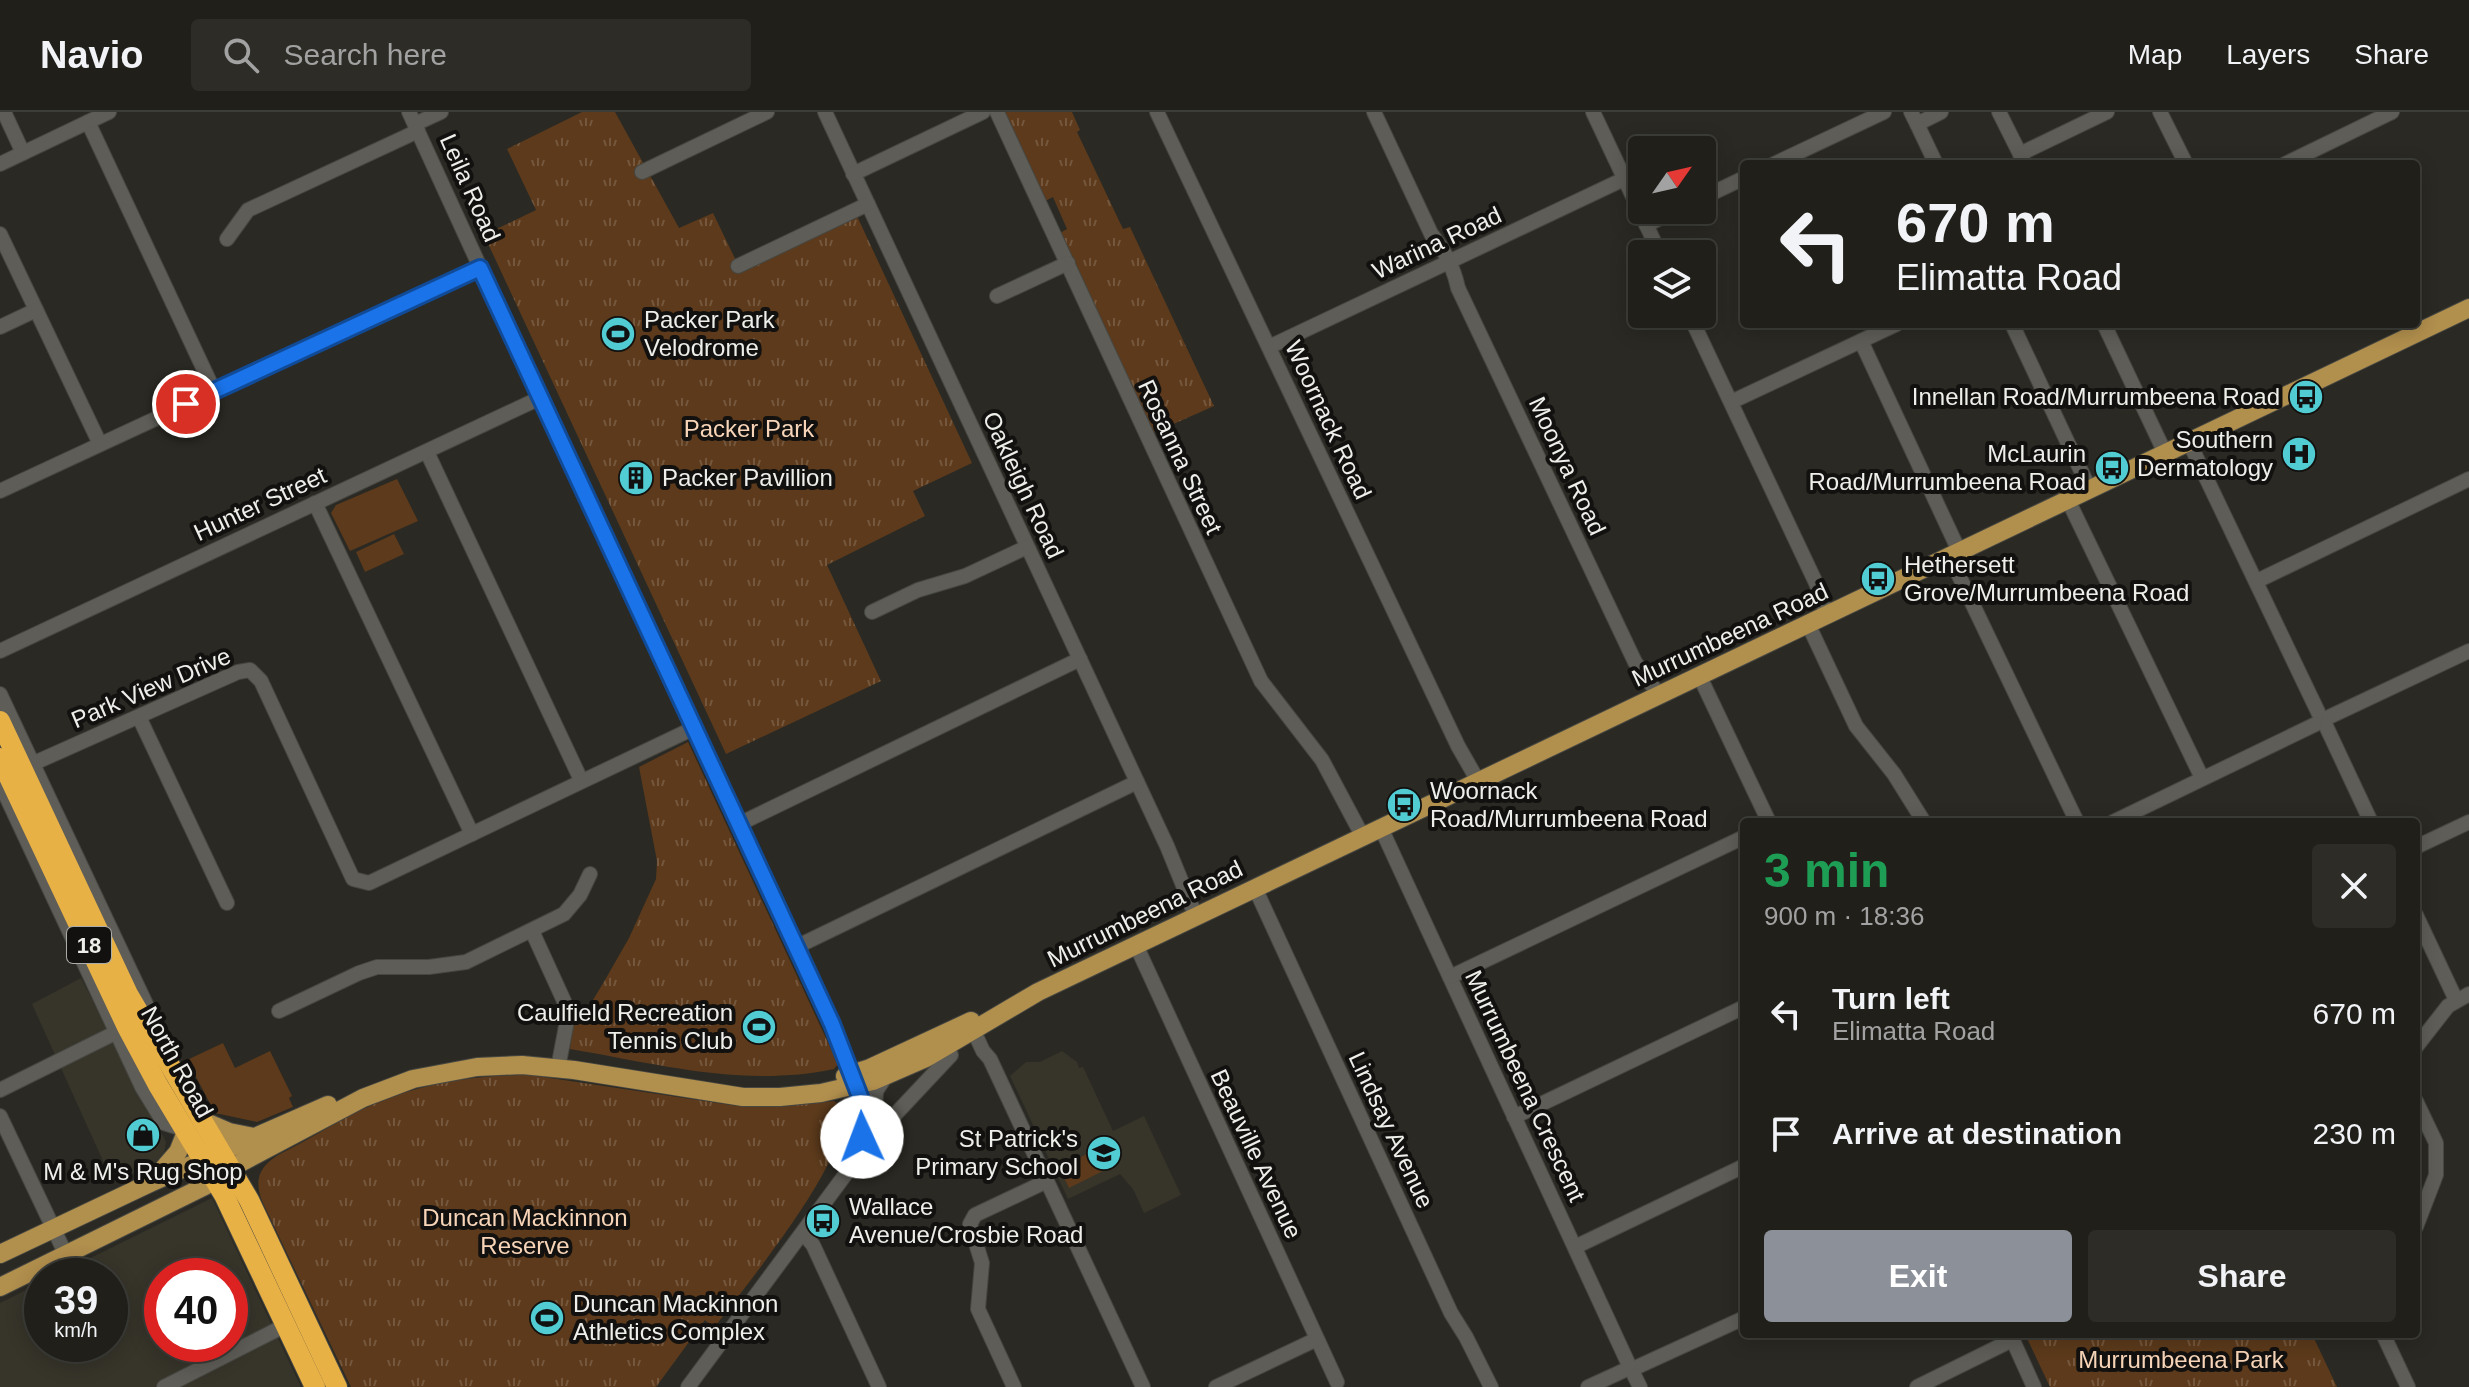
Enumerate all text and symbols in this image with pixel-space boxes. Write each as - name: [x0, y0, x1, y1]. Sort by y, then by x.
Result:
- search box: [191, 19, 751, 91]
- icon: search: [219, 33, 263, 77]
- text: Navio: [40, 34, 143, 76]
- text: Search here: [283, 38, 447, 71]
- text: Map: [2128, 39, 2182, 70]
- text: Layers: [2226, 39, 2310, 70]
- text: Share: [2354, 39, 2429, 70]
- street label: Leila Road: [435, 130, 506, 246]
- north arrow: [1628, 136, 1716, 224]
- map controls: [1628, 136, 1716, 328]
- text: 670 m: [1896, 191, 2055, 254]
- icon: left: [1764, 192, 1868, 296]
- street label: Warina Road: [1368, 201, 1506, 284]
- button: layers: [1628, 240, 1716, 328]
- text: Elimatta Road: [1896, 257, 2122, 298]
- place label: Packer Park Velodrome: [644, 306, 776, 361]
- sports icon: Packer Park Velodrome: [599, 315, 637, 353]
- street label: Woornack Road: [1280, 336, 1377, 503]
- pin: [152, 370, 220, 438]
- street label: Rosanna Street: [1133, 376, 1228, 538]
- bus stop icon: Innellan Road/Murrumbeena Road: [2287, 378, 2325, 416]
- icon: arrive: [164, 382, 208, 426]
- place label: Innellan Road/Murrumbeena Road: [1912, 383, 2280, 410]
- street label: Moonya Road: [1524, 392, 1611, 539]
- street label: Oakleigh Road: [978, 407, 1069, 562]
- park label: Packer Park: [684, 415, 815, 442]
- place label: Southern Dermatology: [2137, 426, 2273, 481]
- hospital icon: Southern Dermatology: [2280, 435, 2318, 473]
- place label: McLaurin Road/Murrumbeena Road: [1809, 440, 2086, 495]
- bus stop icon: McLaurin Road/Murrumbeena Road: [2093, 449, 2131, 487]
- building icon: Packer Pavillion: [617, 459, 655, 497]
- street label: Hunter Street: [189, 461, 330, 546]
- place label: Packer Pavillion: [662, 464, 833, 491]
- place label: Hethersett Grove/Murrumbeena Road: [1904, 551, 2189, 606]
- bus stop icon: Hethersett Grove/Murrumbeena Road: [1859, 560, 1897, 598]
- street label: Murrumbeena Road: [1627, 577, 1832, 692]
- street label: Park View Drive: [67, 642, 234, 733]
- place label: Woornack Road/Murrumbeena Road: [1430, 777, 1708, 832]
- bus stop icon: Woornack Road/Murrumbeena Road: [1385, 786, 1423, 824]
- text: 3 min: [1764, 844, 1889, 897]
- button: close: [2312, 844, 2396, 928]
- street label: Murrumbeena Road: [1043, 855, 1247, 972]
- text: 900 m · 18:36: [1764, 901, 1924, 931]
- road number: 18: [67, 927, 111, 963]
- street label: Murrumbeena Crescent: [1460, 966, 1591, 1206]
- text: Turn left: [1832, 982, 1950, 1015]
- icon: left: [1764, 992, 1808, 1036]
- text: 670 m: [2313, 997, 2396, 1030]
- place label: Caulfield Recreation Tennis Club: [517, 999, 733, 1054]
- street label: North Road: [136, 1002, 219, 1122]
- sports icon: Caulfield Recreation Tennis Club: [740, 1008, 778, 1046]
- text: Elimatta Road: [1832, 1016, 1995, 1046]
- street label: Lindsay Avenue: [1344, 1047, 1439, 1212]
- street label: Beauville Avenue: [1205, 1065, 1308, 1243]
- position arrow: [820, 1095, 904, 1179]
- icon: arrive: [1764, 1112, 1808, 1156]
- shop icon: M & M's Rug Shop: [124, 1116, 162, 1154]
- text: Arrive at destination: [1832, 1117, 2122, 1150]
- text: 230 m: [2313, 1117, 2396, 1150]
- place label: St Patrick's Primary School: [915, 1125, 1078, 1180]
- school or university icon: St Patrick's Primary School: [1085, 1134, 1123, 1172]
- place label: M & M's Rug Shop: [43, 1158, 243, 1185]
- place label: Wallace Avenue/Crosbie Road: [849, 1193, 1083, 1248]
- bus stop icon: Wallace Avenue/Crosbie Road: [804, 1202, 842, 1240]
- park label: Duncan Mackinnon Reserve: [422, 1204, 628, 1259]
- button: Exit: [1764, 1230, 2072, 1322]
- button: Share: [2088, 1230, 2396, 1322]
- speed limit sign: 40: [144, 1258, 248, 1362]
- text: 39: [54, 1278, 98, 1322]
- place label: Duncan Mackinnon Athletics Complex: [573, 1290, 778, 1345]
- sports icon: Duncan Mackinnon Athletics Complex: [528, 1299, 566, 1337]
- text: km/h: [54, 1319, 98, 1341]
- park label: Murrumbeena Park: [2078, 1346, 2285, 1373]

